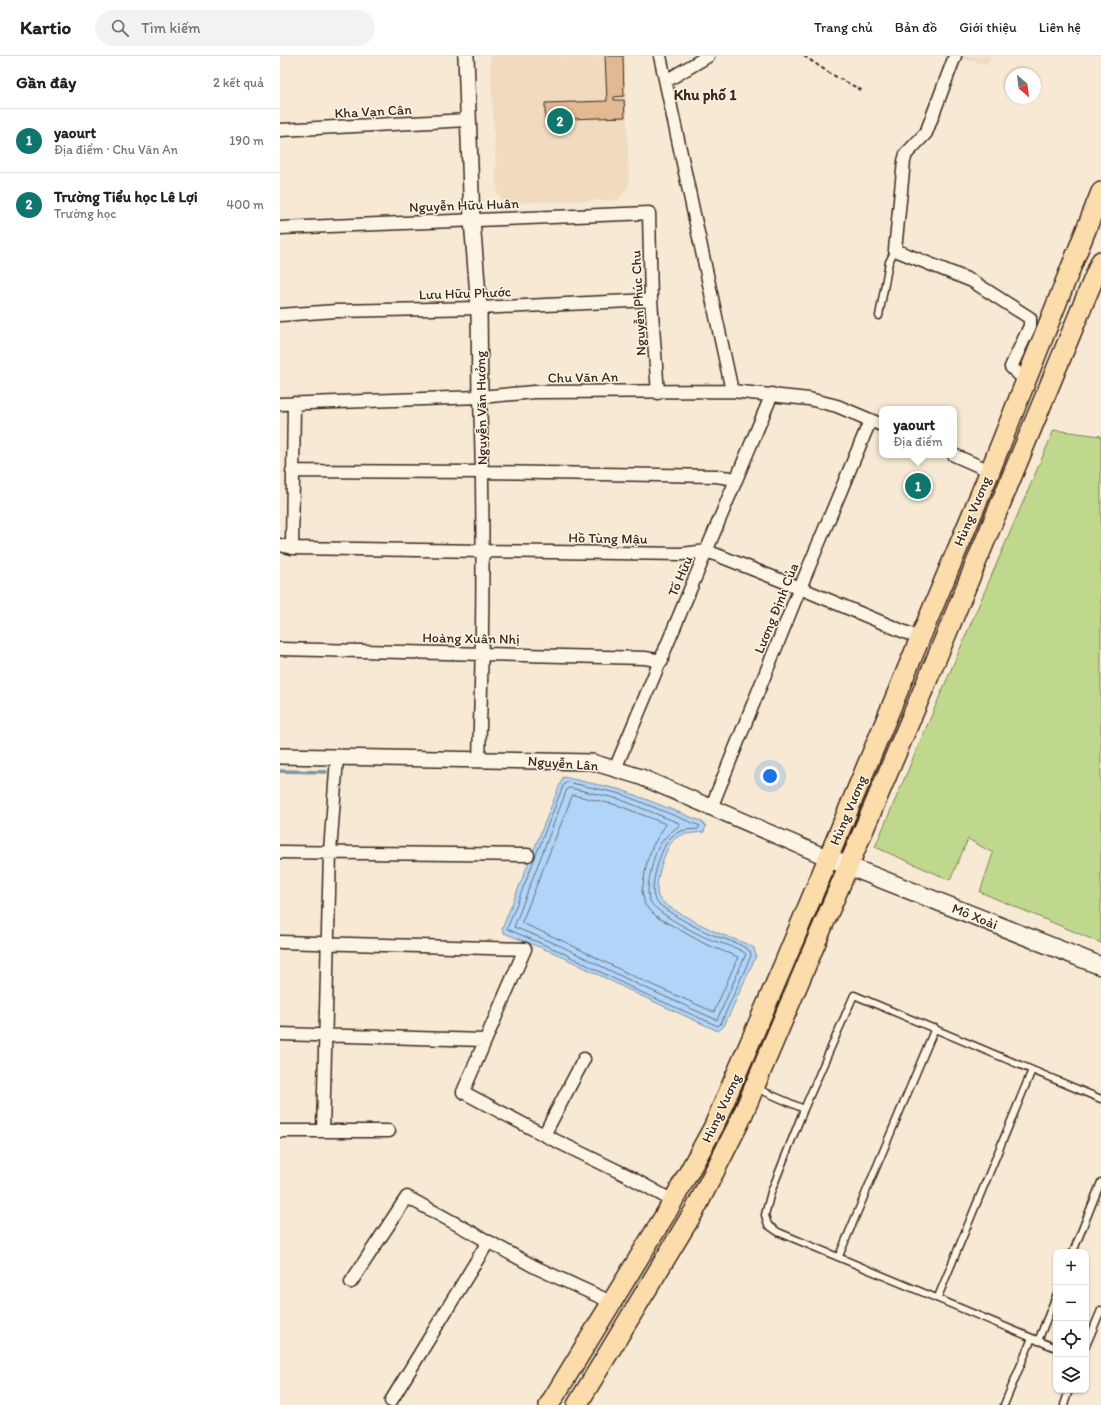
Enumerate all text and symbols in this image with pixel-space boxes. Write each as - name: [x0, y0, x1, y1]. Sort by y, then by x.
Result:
- search box: [95, 10, 375, 46]
- text: Kartio: [20, 16, 71, 39]
- icon: search: [109, 17, 131, 39]
- text: Tìm kiếm: [141, 19, 201, 37]
- text: Trang chủ: [814, 19, 873, 36]
- text: Bản đồ: [895, 19, 937, 36]
- text: Giới thiệu: [959, 19, 1017, 36]
- text: Liên hệ: [1039, 19, 1081, 36]
- north arrow: [1005, 68, 1041, 104]
- text: Gần đây: [16, 72, 76, 92]
- text: 2 kết quả: [213, 75, 264, 90]
- district label: Khu phố 1: [674, 86, 736, 105]
- street label: Kha Vạn Cân: [334, 101, 413, 122]
- pin: 2: [547, 106, 573, 136]
- text: yaourt: [54, 124, 96, 142]
- text: 1: [26, 133, 32, 148]
- text: 190 m: [229, 133, 264, 148]
- text: Địa điểm · Chu Văn An: [54, 142, 178, 157]
- text: Trường Tiểu học Lê Lợi: [54, 188, 198, 206]
- street label: Nguyễn Hữu Huân: [409, 195, 519, 216]
- text: 2: [26, 197, 32, 212]
- text: 400 m: [226, 197, 264, 212]
- text: Trường học: [54, 206, 116, 221]
- street label: Nguyễn Phúc Chu: [627, 250, 650, 356]
- street label: Lưu Hữu Phước: [418, 283, 512, 304]
- street label: Nguyễn Văn Hưởng: [472, 350, 491, 465]
- street label: Chu Văn An: [548, 368, 618, 387]
- popup: [879, 406, 957, 458]
- text: yaourt: [893, 416, 935, 434]
- text: Địa điểm: [893, 434, 943, 449]
- pin: 1: [905, 471, 931, 501]
- street label: Hùng Vương: [950, 473, 995, 549]
- street label: Hồ Tùng Mậu: [568, 529, 648, 548]
- street label: Tố Hữu: [664, 553, 697, 599]
- street label: Lương Định Của: [751, 560, 803, 656]
- street label: Hoàng Xuân Nhị: [422, 629, 520, 648]
- street label: Nguyễn Lân: [527, 753, 599, 774]
- your location: [760, 766, 780, 786]
- street label: Hùng Vương: [826, 772, 871, 848]
- street label: Mô Xoài: [949, 900, 1000, 933]
- street label: Hùng Vương: [698, 1070, 745, 1145]
- map controls: [1053, 1249, 1089, 1393]
- button: +: [1053, 1249, 1089, 1285]
- button: −: [1053, 1285, 1089, 1321]
- button: locate: [1053, 1321, 1089, 1357]
- button: layers: [1053, 1357, 1089, 1393]

